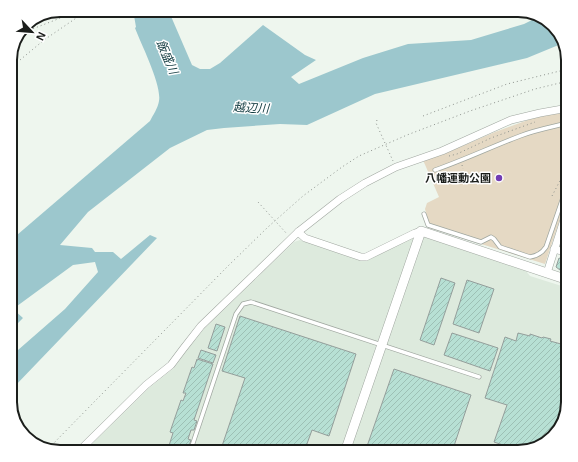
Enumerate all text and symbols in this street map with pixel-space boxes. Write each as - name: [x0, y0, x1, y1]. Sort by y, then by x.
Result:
- north arrow: [12, 12, 52, 52]
- text: N: [34, 30, 48, 43]
- water label: 飯盛川: [154, 38, 181, 78]
- water label: 越辺川: [233, 100, 271, 116]
- place label: 八幡運動公園: [425, 172, 491, 184]
- marker: 八幡運動公園: [494, 173, 504, 183]

